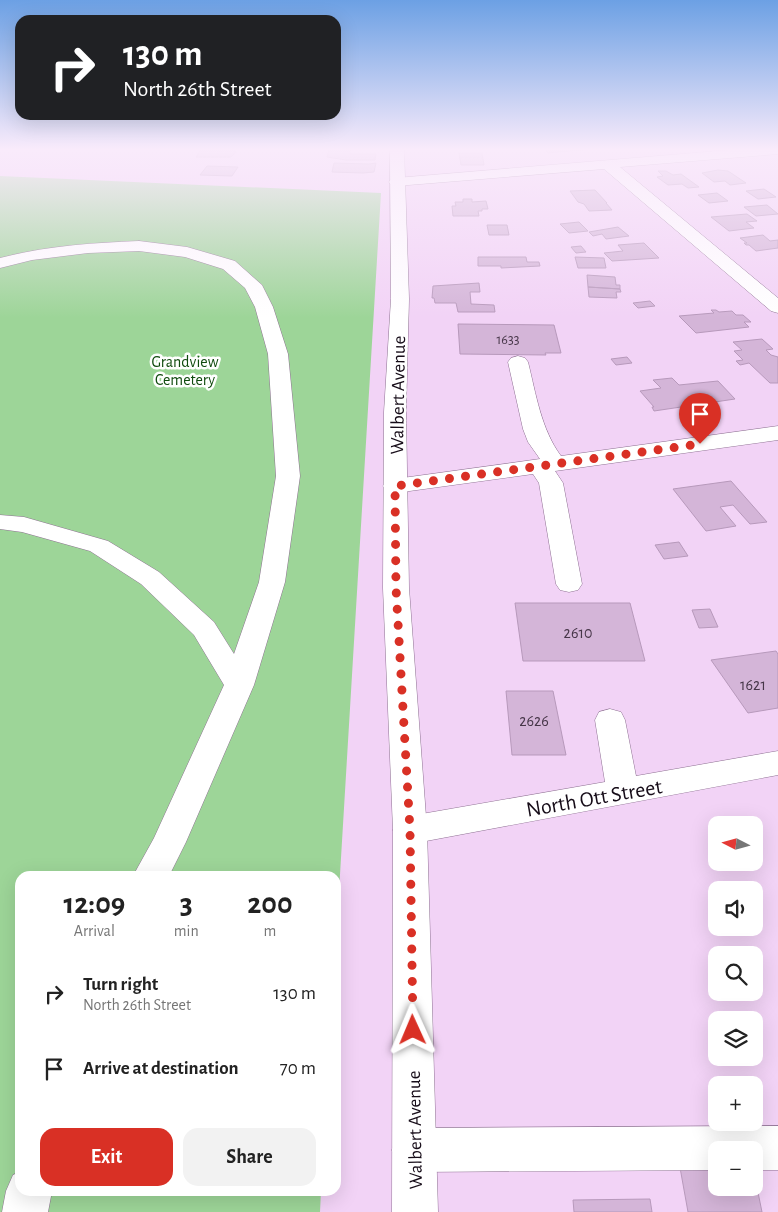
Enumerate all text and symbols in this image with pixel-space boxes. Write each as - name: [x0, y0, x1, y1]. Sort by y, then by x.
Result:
- icon: right: [40, 35, 105, 100]
- text: 130 m: [123, 37, 202, 72]
- text: North 26th Street: [123, 78, 272, 100]
- house number: 1633: [497, 333, 520, 347]
- street label: Walbert Avenue: [388, 336, 409, 455]
- park label: Grandview Cemetery: [152, 354, 219, 389]
- pin: [679, 393, 721, 444]
- icon: arrive: [686, 400, 714, 428]
- house number: 2610: [564, 625, 592, 641]
- house number: 1621: [740, 677, 766, 693]
- house number: 2626: [519, 713, 549, 729]
- street label: North Ott Street: [524, 775, 664, 821]
- north arrow: [708, 816, 762, 871]
- map controls: [708, 816, 763, 1196]
- button: sound: [708, 881, 763, 936]
- text: 12:09: [63, 889, 125, 919]
- text: 3: [180, 889, 193, 919]
- text: 200: [247, 889, 293, 919]
- text: Arrival: [74, 923, 115, 939]
- text: min: [174, 923, 199, 939]
- text: m: [263, 923, 276, 939]
- button: search: [708, 946, 763, 1001]
- text: Turn right: [83, 975, 158, 994]
- icon: right: [40, 980, 68, 1008]
- text: 130 m: [273, 984, 316, 1003]
- text: North 26th Street: [83, 997, 191, 1013]
- position arrow: [386, 1003, 438, 1055]
- button: layers: [708, 1011, 763, 1066]
- icon: arrive: [40, 1055, 68, 1083]
- text: Arrive at destination: [83, 1059, 239, 1078]
- text: 70 m: [280, 1059, 316, 1078]
- street label: Walbert Avenue: [405, 1070, 426, 1189]
- button: +: [708, 1076, 763, 1131]
- button: Exit: [40, 1128, 173, 1186]
- button: Share: [183, 1128, 316, 1186]
- button: −: [708, 1141, 763, 1196]

